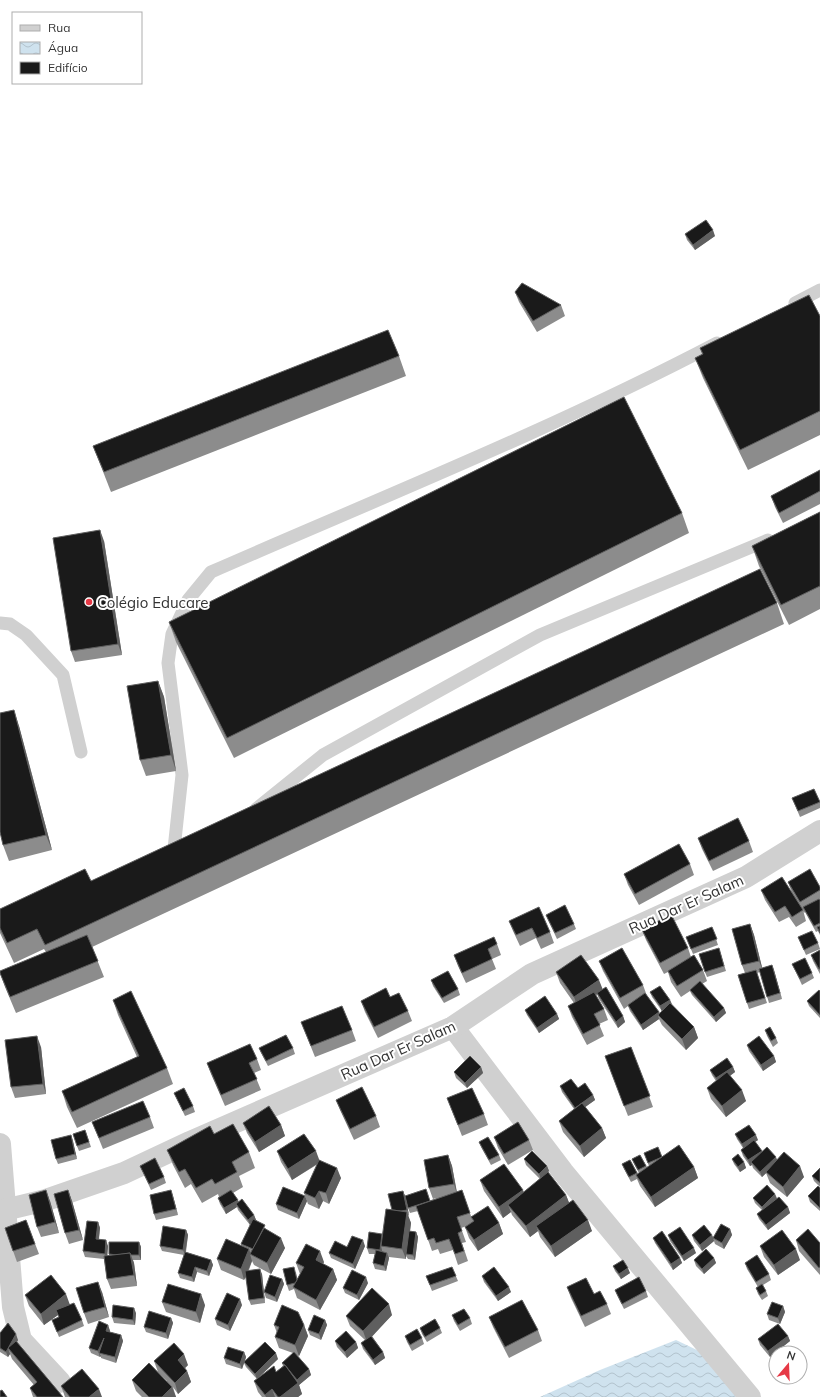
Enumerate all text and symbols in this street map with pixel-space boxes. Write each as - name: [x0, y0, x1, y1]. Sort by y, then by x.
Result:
- legend: [12, 12, 142, 84]
- text: Rua: [48, 20, 70, 35]
- text: Água: [48, 40, 78, 55]
- text: Edifício: [48, 60, 88, 75]
- place label: Colégio Educare: [97, 593, 208, 612]
- marker: Colégio Educare: [84, 597, 94, 607]
- street label: Rua Dar Er Salam: [626, 870, 746, 938]
- street label: Rua Dar Er Salam: [338, 1016, 458, 1084]
- north arrow: [768, 1345, 808, 1385]
- text: N: [785, 1348, 797, 1364]

